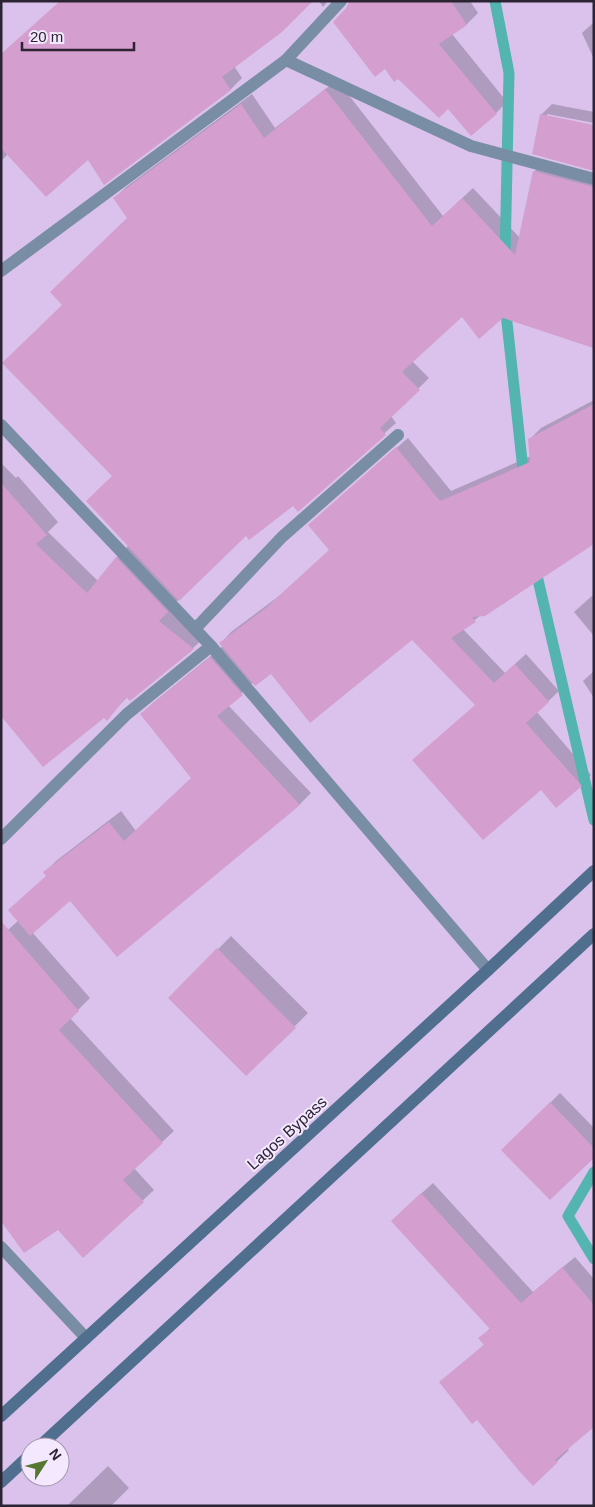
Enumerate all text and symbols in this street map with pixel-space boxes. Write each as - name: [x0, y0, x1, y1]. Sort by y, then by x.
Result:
- scale bar: [22, 20, 135, 52]
- text: 20 m: [30, 28, 63, 45]
- street label: Lagos Bypass: [244, 1093, 330, 1173]
- north arrow: [20, 1437, 70, 1487]
- text: N: [46, 1446, 65, 1463]

